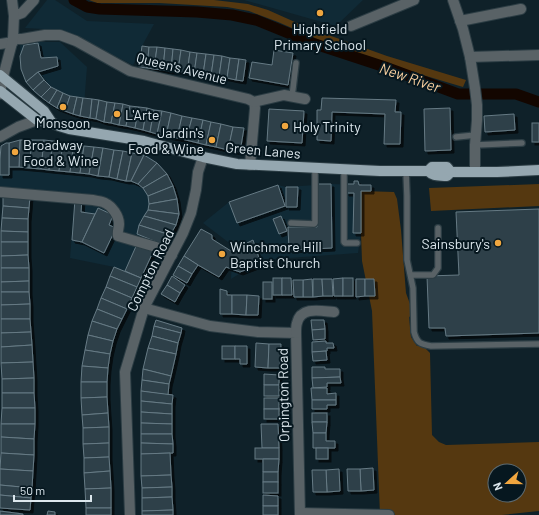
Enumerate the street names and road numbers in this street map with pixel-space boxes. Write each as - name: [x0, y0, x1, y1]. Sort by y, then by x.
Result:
- street label: Queen's Avenue: [135, 48, 229, 88]
- street label: Green Lanes: [225, 138, 302, 162]
- street label: Compton Road: [123, 226, 177, 314]
- street label: Orpington Road: [274, 348, 292, 442]

